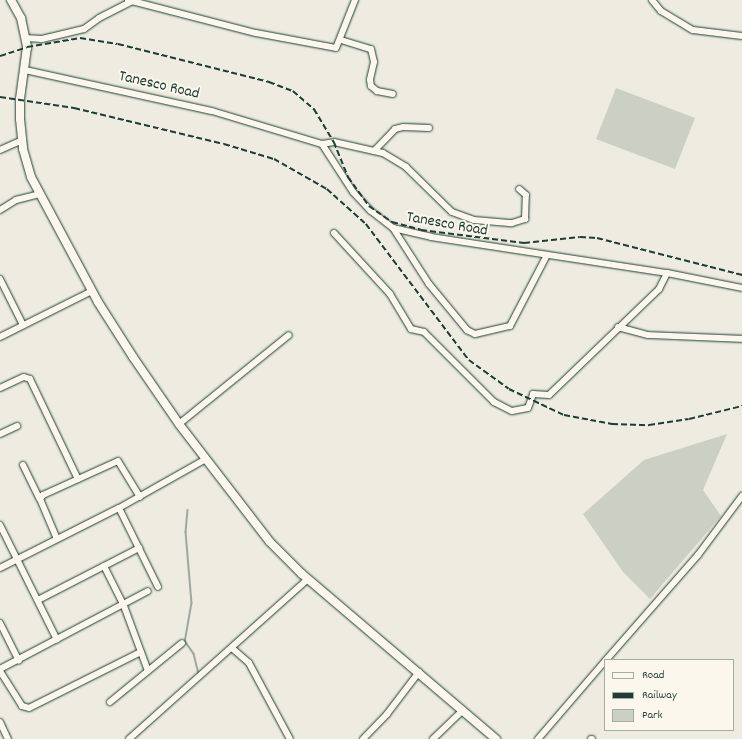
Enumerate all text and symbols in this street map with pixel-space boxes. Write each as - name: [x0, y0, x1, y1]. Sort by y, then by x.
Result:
- street label: Tanesco Road: [117, 67, 201, 105]
- street label: Tanesco Road: [405, 208, 489, 242]
- legend: [604, 659, 734, 731]
- text: Road: [642, 667, 664, 684]
- text: Railway: [642, 687, 677, 704]
- text: Park: [642, 707, 662, 724]

